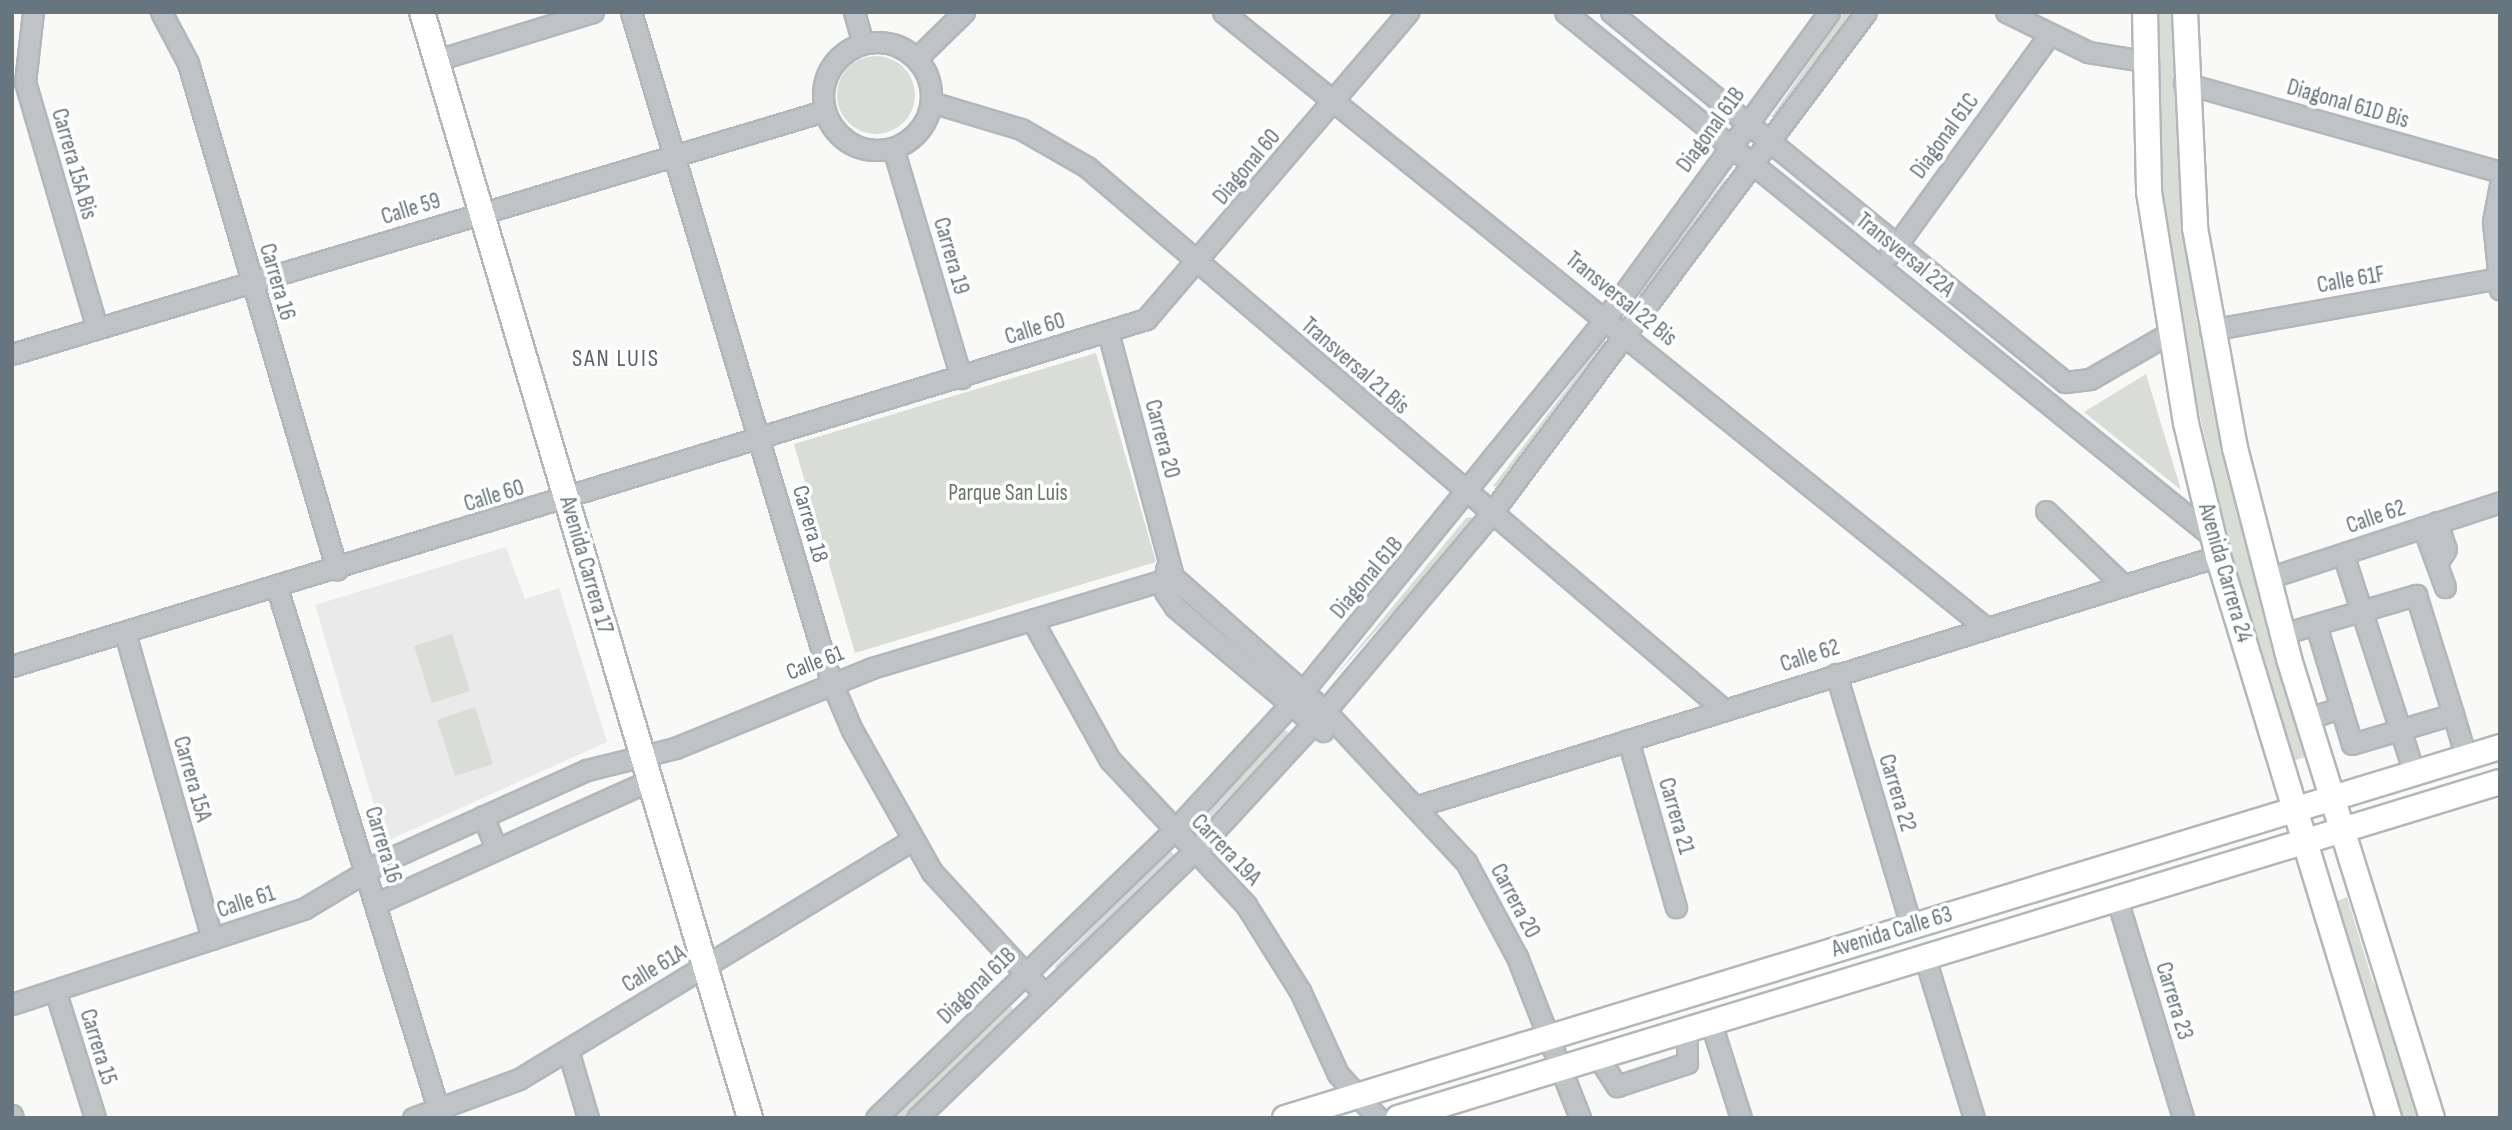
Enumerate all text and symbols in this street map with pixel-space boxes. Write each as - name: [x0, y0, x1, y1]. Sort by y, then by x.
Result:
- street label: Diagonal 61D Bis: [2284, 73, 2412, 135]
- street label: Diagonal 61B: [1671, 82, 1751, 178]
- street label: Diagonal 61C: [1905, 88, 1985, 184]
- street label: Carrera 15A Bis: [45, 105, 103, 223]
- street label: Diagonal 60: [1207, 124, 1287, 210]
- street label: Calle 59: [378, 187, 444, 231]
- street label: Transversal 22A: [1850, 207, 1960, 303]
- street label: Carrera 19: [927, 214, 975, 298]
- street label: Carrera 16: [253, 240, 301, 324]
- street label: Transversal 22 Bis: [1560, 246, 1682, 352]
- street label: Calle 61F: [2315, 260, 2387, 300]
- street label: Calle 60: [1002, 307, 1068, 351]
- street label: Transversal 21 Bis: [1295, 312, 1415, 420]
- district label: SAN LUIS: [573, 345, 659, 373]
- street label: Carrera 20: [1138, 397, 1186, 481]
- street label: Calle 60: [461, 474, 527, 518]
- park label: Parque San Luis: [948, 479, 1068, 507]
- street label: Carrera 18: [786, 482, 834, 566]
- street label: Avenida Carrera 17: [553, 493, 619, 637]
- street label: Calle 62: [2343, 494, 2409, 540]
- street label: Avenida Carrera 24: [2192, 500, 2258, 646]
- street label: Diagonal 61B: [1325, 532, 1409, 624]
- street label: Calle 62: [1777, 633, 1843, 679]
- street label: Calle 61: [782, 640, 848, 686]
- street label: Carrera 15A: [167, 733, 217, 825]
- street label: Carrera 22: [1872, 751, 1922, 835]
- street label: Carrera 21: [1652, 775, 1700, 857]
- street label: Carrera 16: [358, 803, 408, 887]
- street label: Carrera 19A: [1185, 809, 1267, 891]
- street label: Carrera 20: [1484, 859, 1546, 943]
- street label: Calle 61: [214, 880, 278, 924]
- street label: Avenida Calle 63: [1828, 901, 1956, 963]
- street label: Calle 61A: [617, 939, 691, 999]
- street label: Diagonal 61B: [932, 942, 1022, 1030]
- street label: Carrera 23: [2149, 959, 2199, 1043]
- street label: Carrera 15: [73, 1006, 123, 1088]

